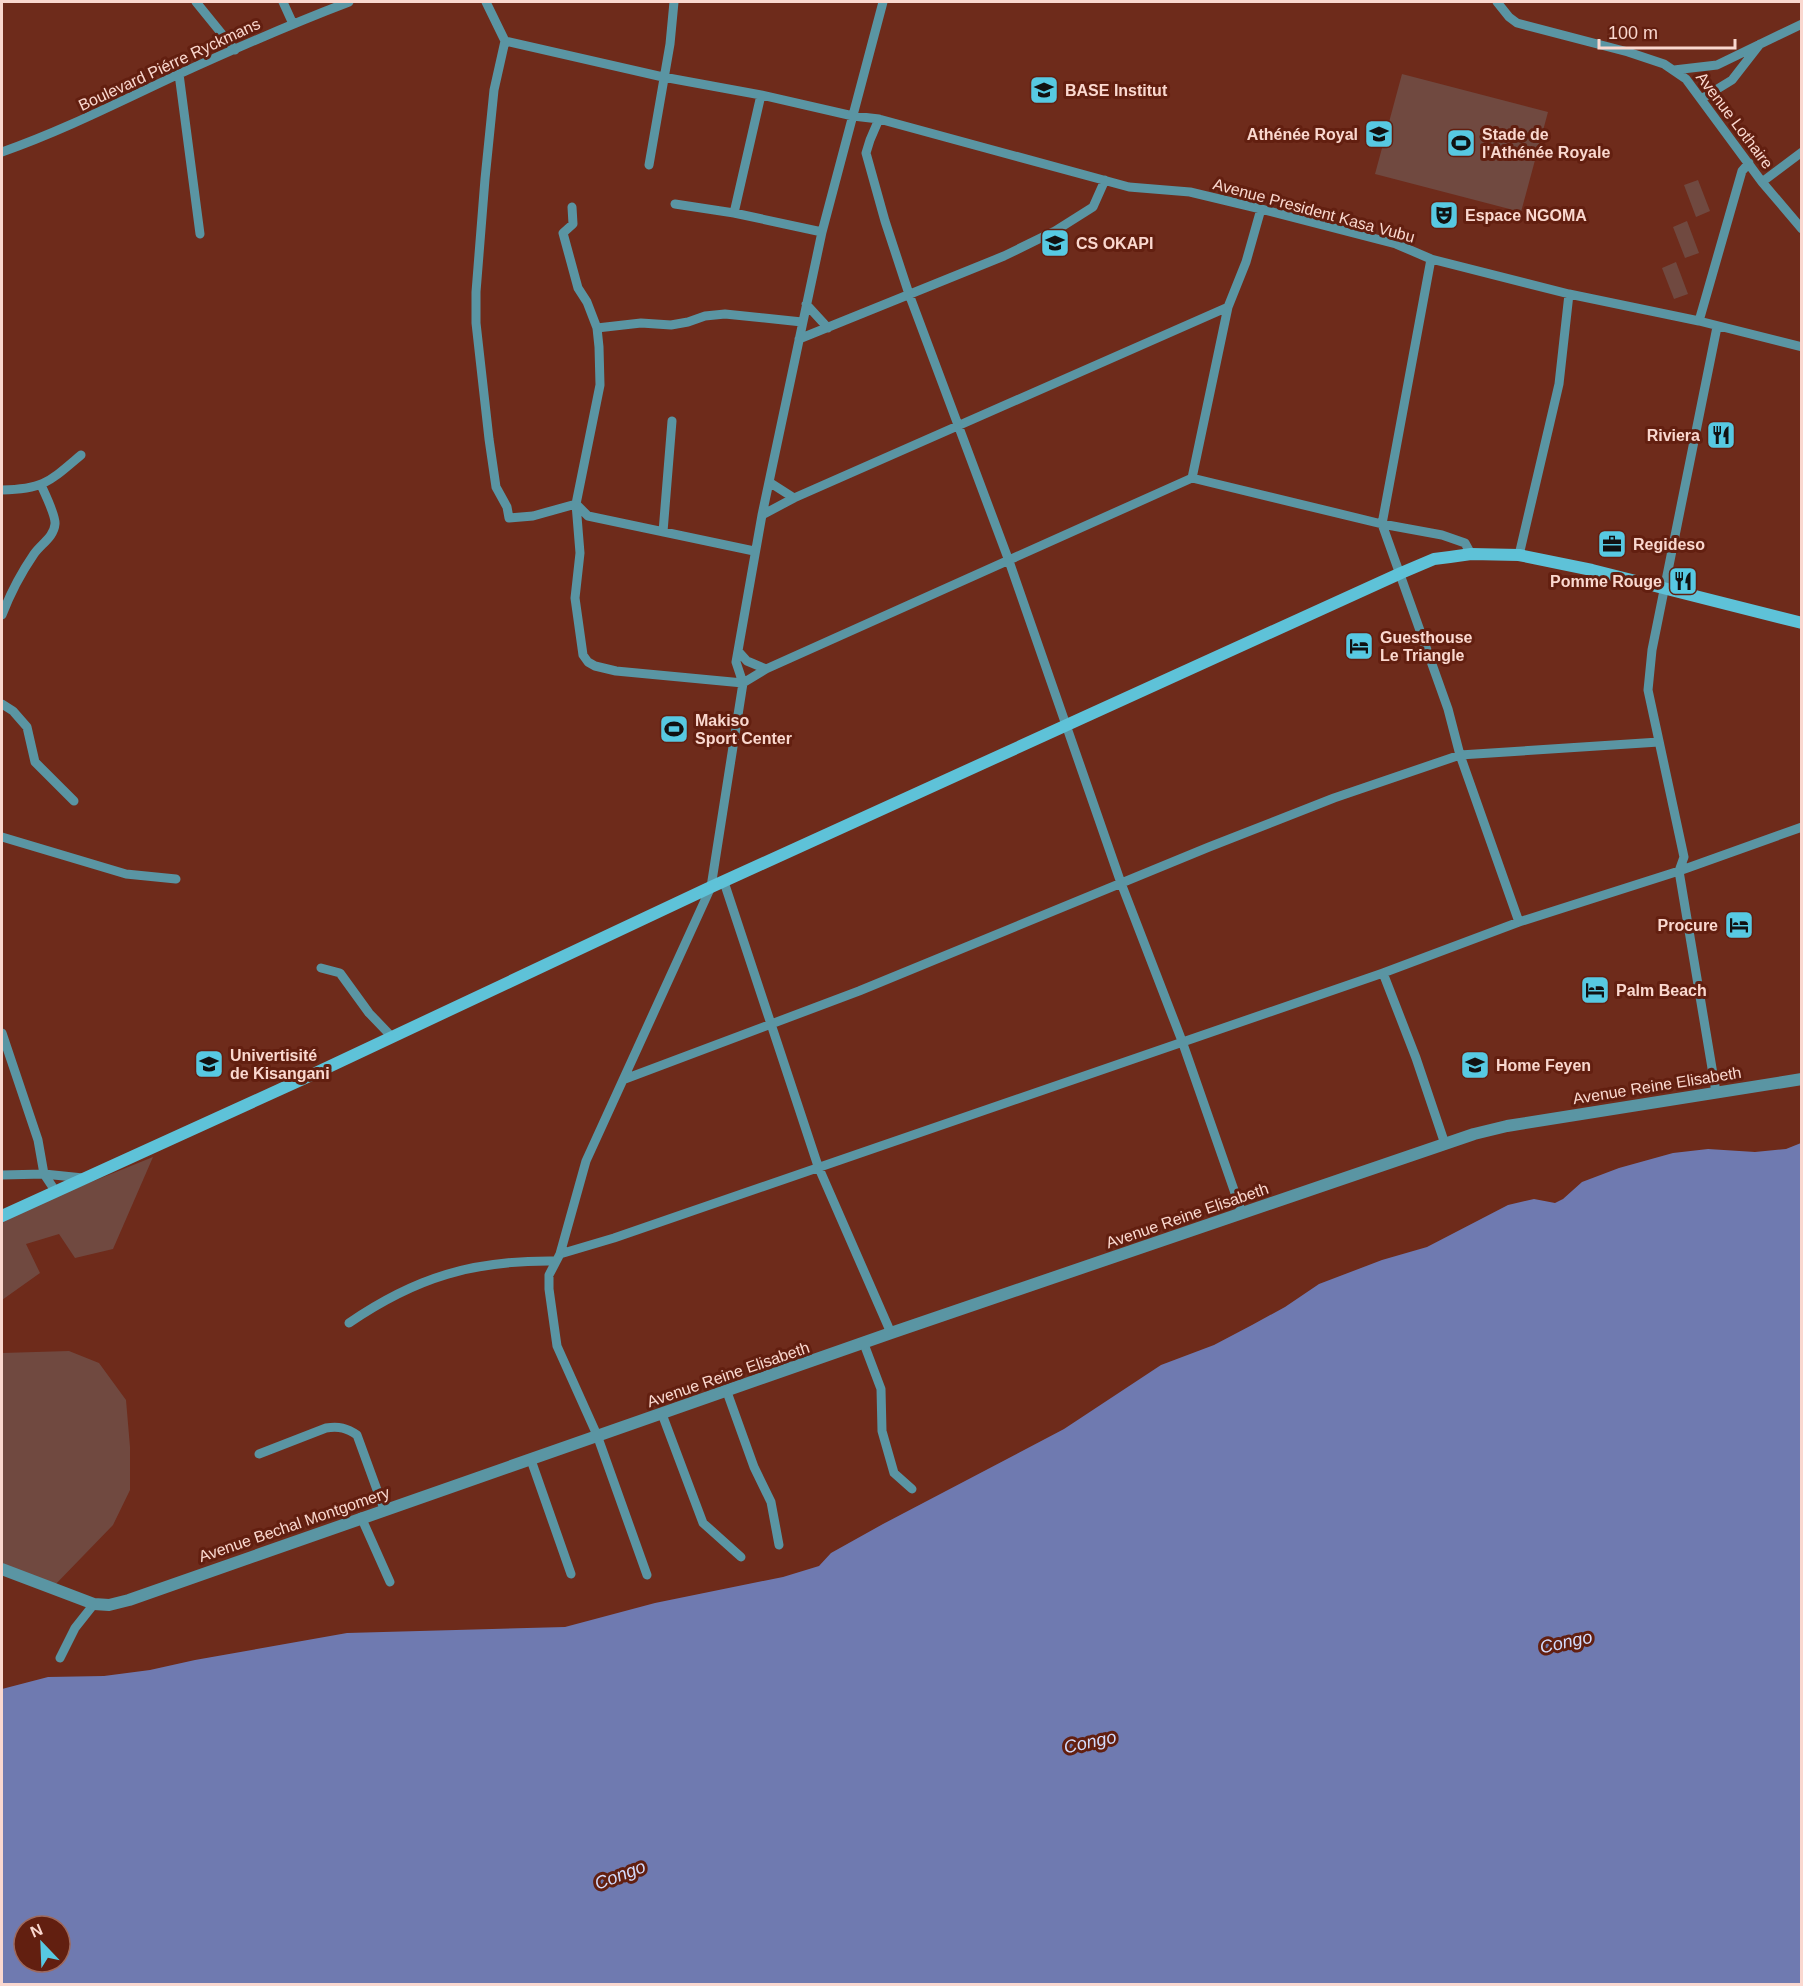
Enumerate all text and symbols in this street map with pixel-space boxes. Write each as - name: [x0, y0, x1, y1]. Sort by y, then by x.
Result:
- scale bar: [1599, 12, 1736, 50]
- street label: Boulevard Piérre Ryckmans: [76, 15, 263, 114]
- text: 100 m: [1608, 23, 1658, 43]
- street label: Avenue Lothaire: [1693, 69, 1776, 172]
- school or university icon: BASE Institut: [1028, 74, 1060, 106]
- place label: BASE Institut: [1065, 82, 1168, 99]
- school or university icon: Athénée Royal: [1363, 118, 1395, 150]
- place label: Athénée Royal: [1247, 126, 1358, 143]
- place label: Stade de l'Athénée Royale: [1482, 126, 1610, 161]
- sports icon: Stade de l'Athénée Royale: [1445, 127, 1477, 159]
- street label: Avenue President Kasa Vubu: [1211, 175, 1417, 246]
- theatre icon: Espace NGOMA: [1428, 199, 1460, 231]
- place label: Espace NGOMA: [1465, 207, 1587, 224]
- school or university icon: CS OKAPI: [1039, 227, 1071, 259]
- place label: CS OKAPI: [1076, 235, 1153, 252]
- restaurant icon: Riviera: [1705, 419, 1737, 451]
- place label: Riviera: [1647, 427, 1700, 444]
- office icon: Regideso: [1596, 528, 1628, 560]
- place label: Regideso: [1633, 536, 1705, 553]
- restaurant icon: Pomme Rouge: [1667, 565, 1699, 597]
- place label: Pomme Rouge: [1550, 573, 1662, 590]
- place label: Guesthouse Le Triangle: [1380, 629, 1473, 664]
- hotel icon: Guesthouse Le Triangle: [1343, 630, 1375, 662]
- place label: Makiso Sport Center: [695, 712, 792, 747]
- sports icon: Makiso Sport Center: [658, 713, 690, 745]
- hotel icon: Procure: [1723, 909, 1755, 941]
- place label: Procure: [1658, 917, 1718, 934]
- hotel icon: Palm Beach: [1579, 974, 1611, 1006]
- place label: Palm Beach: [1616, 982, 1707, 999]
- place label: Univertisité de Kisangani: [230, 1047, 330, 1082]
- school or university icon: Univertisité de Kisangani: [193, 1048, 225, 1080]
- school or university icon: Home Feyen: [1459, 1049, 1491, 1081]
- place label: Home Feyen: [1496, 1057, 1591, 1074]
- street label: Avenue Reine Elisabeth: [1572, 1064, 1743, 1107]
- street label: Avenue Reine Elisabeth: [1104, 1180, 1271, 1251]
- street label: Avenue Reine Elisabeth: [645, 1339, 812, 1410]
- street label: Avenue Bechal Montgomery: [197, 1484, 392, 1565]
- water label: Congo: [1538, 1627, 1594, 1657]
- water label: Congo: [1062, 1727, 1118, 1757]
- water label: Congo: [592, 1856, 648, 1894]
- north arrow: [12, 1914, 72, 1974]
- text: N: [28, 1921, 45, 1941]

